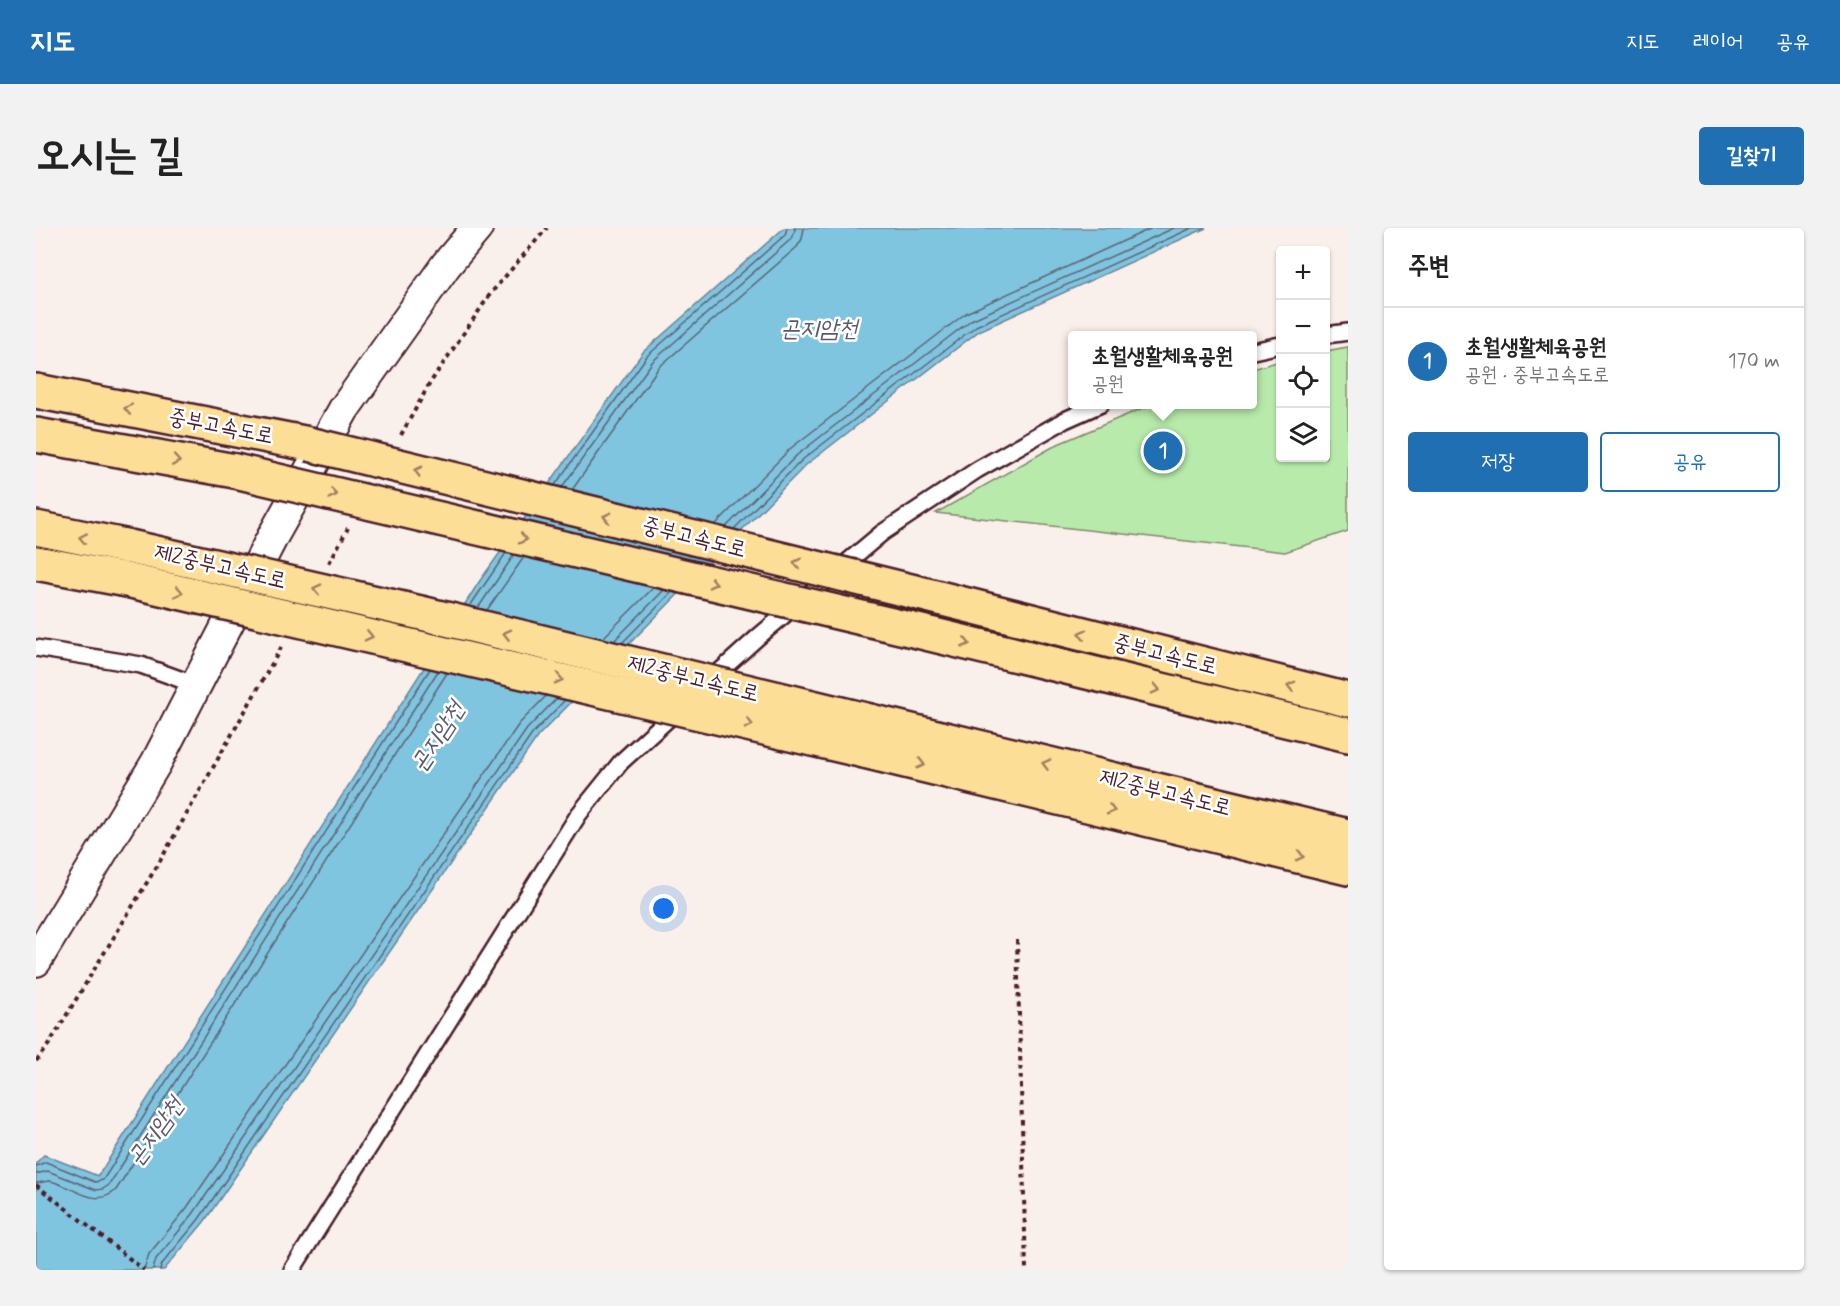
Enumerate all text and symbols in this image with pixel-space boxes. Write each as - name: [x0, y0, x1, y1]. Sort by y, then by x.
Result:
- text: 지도: [30, 24, 75, 61]
- text: 지도: [1626, 28, 1660, 56]
- text: 레이어: [1693, 28, 1743, 56]
- text: 공유: [1776, 28, 1810, 56]
- button: 길찾기: [1699, 127, 1804, 185]
- text: 오시는 길: [36, 129, 183, 184]
- map controls: [1276, 246, 1330, 462]
- button: +: [1276, 246, 1330, 300]
- text: 주변: [1408, 250, 1450, 284]
- button: −: [1276, 300, 1330, 354]
- water label: 곤지암천: [780, 314, 860, 345]
- popup: [1068, 331, 1257, 409]
- text: 초월생활체육공원: [1465, 334, 1607, 362]
- text: 초월생활체육공원: [1092, 343, 1233, 371]
- text: 1: [1423, 348, 1432, 375]
- text: 170 m: [1728, 348, 1780, 375]
- button: locate: [1276, 354, 1330, 408]
- text: 공원 · 중부고속도로: [1465, 362, 1609, 389]
- text: 공원: [1092, 371, 1124, 398]
- one-way arrow: [124, 403, 134, 416]
- street label: 중부고속도로: [166, 403, 276, 451]
- button: layers: [1276, 408, 1330, 462]
- pin: 1: [1144, 428, 1182, 474]
- button: 저장: [1408, 432, 1588, 492]
- button: 공유: [1600, 432, 1780, 492]
- one-way arrow: [172, 454, 181, 466]
- one-way arrow: [413, 465, 423, 478]
- one-way arrow: [328, 487, 338, 500]
- one-way arrow: [603, 511, 613, 524]
- street label: 중부고속도로: [639, 512, 749, 564]
- one-way arrow: [517, 531, 527, 544]
- one-way arrow: [78, 532, 88, 545]
- street label: 제2중부고속도로: [151, 538, 289, 596]
- one-way arrow: [792, 557, 802, 570]
- one-way arrow: [707, 576, 717, 589]
- one-way arrow: [312, 584, 322, 597]
- one-way arrow: [173, 585, 183, 598]
- one-way arrow: [363, 628, 373, 641]
- one-way arrow: [502, 628, 512, 641]
- one-way arrow: [1077, 628, 1087, 641]
- street label: 중부고속도로: [1110, 629, 1220, 681]
- one-way arrow: [961, 636, 971, 649]
- street label: 제2중부고속도로: [624, 649, 762, 709]
- one-way arrow: [553, 672, 563, 685]
- one-way arrow: [1151, 681, 1161, 694]
- one-way arrow: [1286, 681, 1296, 694]
- water label: 곤지암천: [404, 694, 473, 778]
- one-way arrow: [743, 716, 753, 729]
- one-way arrow: [916, 757, 926, 770]
- one-way arrow: [1041, 758, 1051, 771]
- street label: 제2중부고속도로: [1096, 763, 1234, 823]
- one-way arrow: [1106, 803, 1116, 816]
- one-way arrow: [1295, 849, 1305, 862]
- your location: [649, 894, 678, 923]
- water label: 곤지암천: [121, 1089, 193, 1172]

